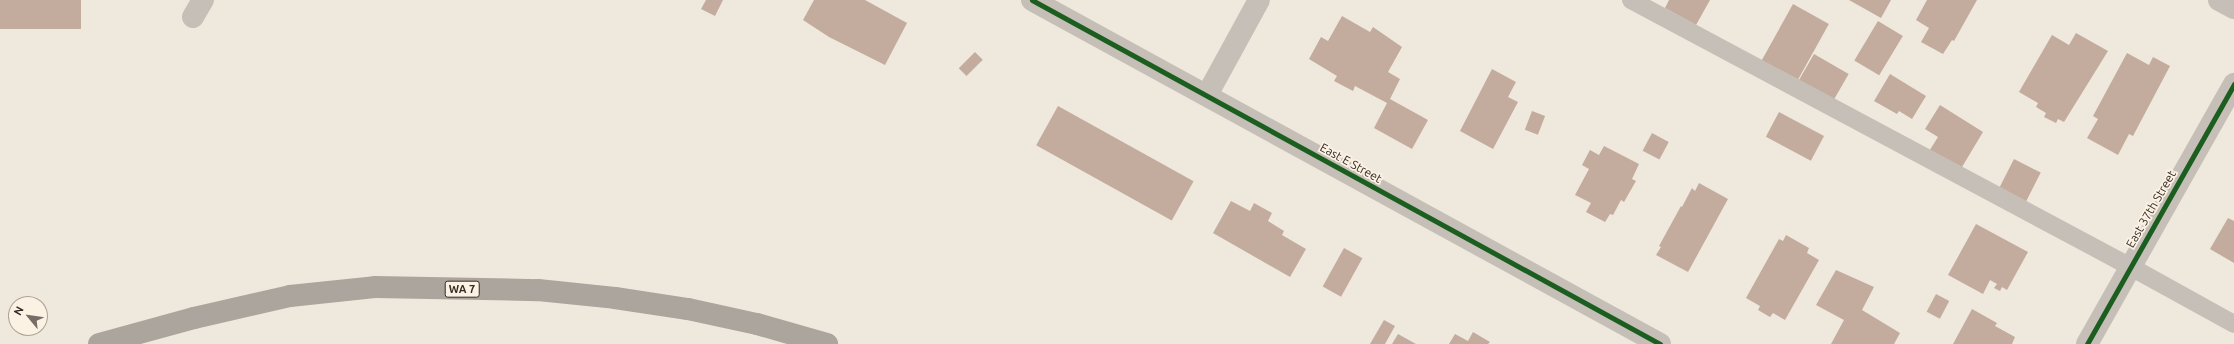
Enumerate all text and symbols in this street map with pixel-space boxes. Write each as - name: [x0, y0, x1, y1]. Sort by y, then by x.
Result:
- street label: East E Street: [1318, 140, 1384, 186]
- street label: East 37th Street: [2123, 168, 2179, 250]
- road number: WA 7: [444, 280, 480, 298]
- north arrow: [8, 296, 48, 336]
- text: N: [11, 304, 26, 317]

